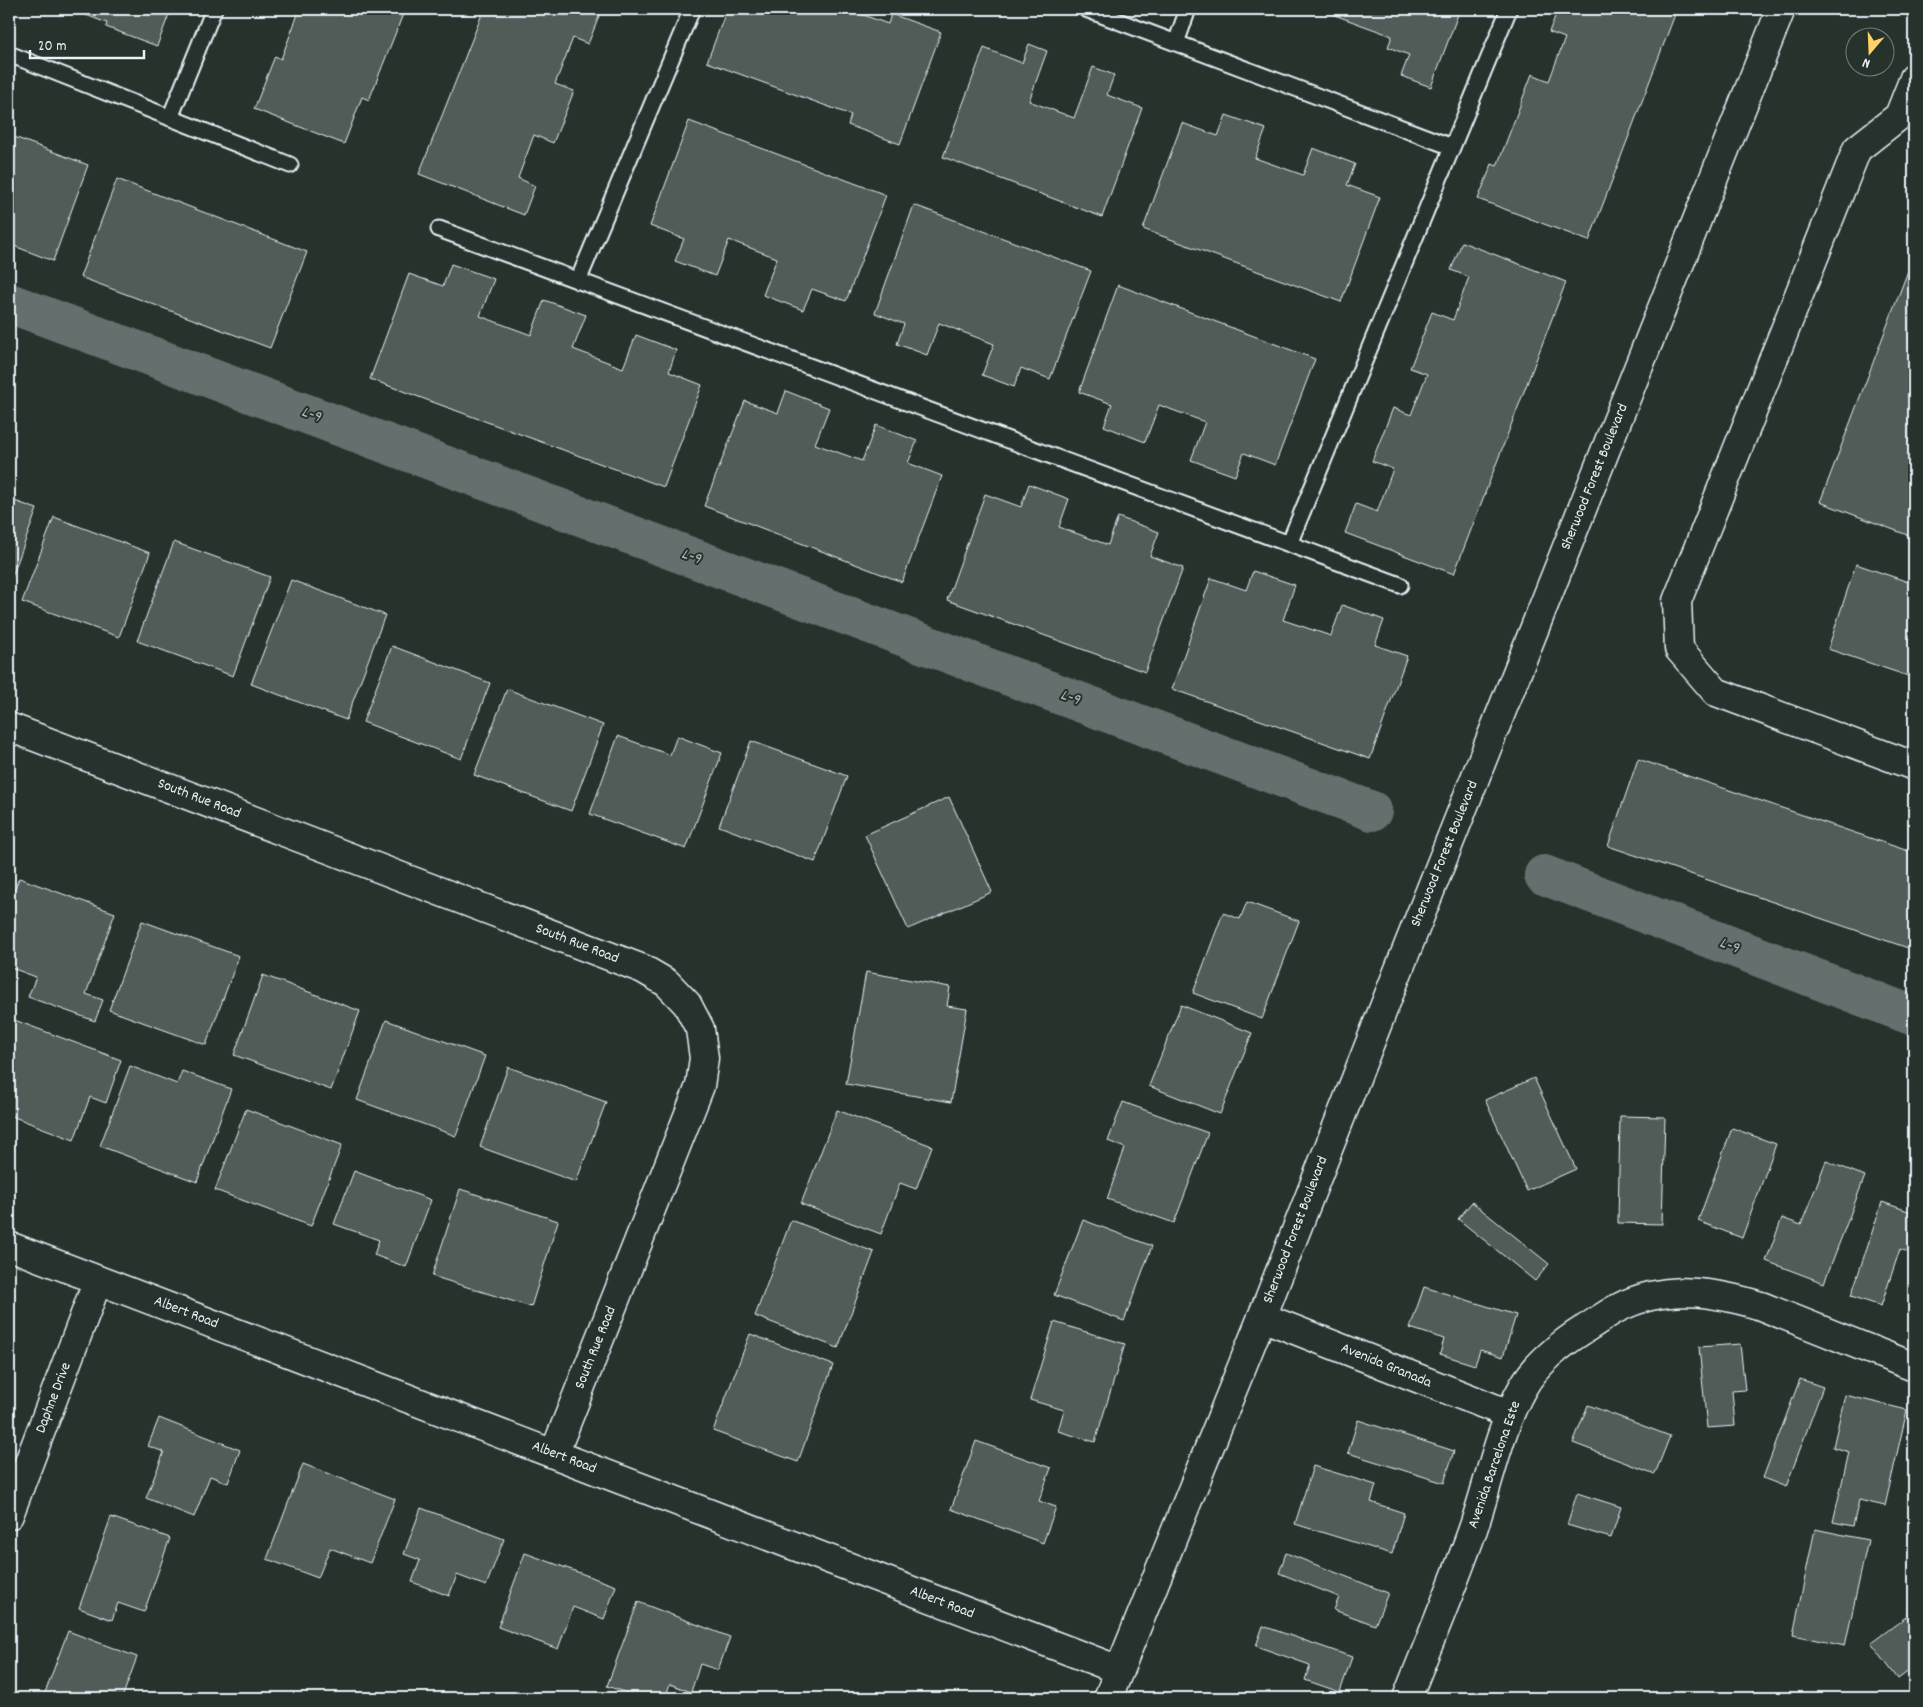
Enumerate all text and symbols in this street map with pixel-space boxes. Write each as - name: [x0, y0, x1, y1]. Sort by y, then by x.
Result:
- scale bar: [30, 28, 144, 60]
- north arrow: [1846, 28, 1896, 78]
- text: 20 m: [38, 36, 66, 58]
- text: N: [1860, 52, 1873, 73]
- street label: Sherwood Forest Boulevard: [1556, 400, 1634, 554]
- water label: L-9: [298, 401, 325, 429]
- water label: L-9: [678, 543, 705, 571]
- water label: L-9: [1057, 684, 1084, 712]
- street label: South Rue Road: [154, 773, 244, 825]
- street label: Sherwood Forest Boulevard: [1406, 777, 1484, 931]
- street label: South Rue Road: [532, 918, 622, 970]
- water label: L-9: [1716, 932, 1743, 960]
- street label: Sherwood Forest Boulevard: [1258, 1153, 1334, 1307]
- street label: Albert Road: [151, 1291, 221, 1335]
- street label: South Rue Road: [569, 1303, 623, 1393]
- street label: Avenida Granada: [1337, 1338, 1436, 1395]
- street label: Daphne Drive: [30, 1359, 78, 1437]
- street label: Avenida Barcelona Este: [1463, 1398, 1527, 1532]
- street label: Albert Road: [529, 1436, 599, 1480]
- street label: Albert Road: [907, 1581, 977, 1625]

